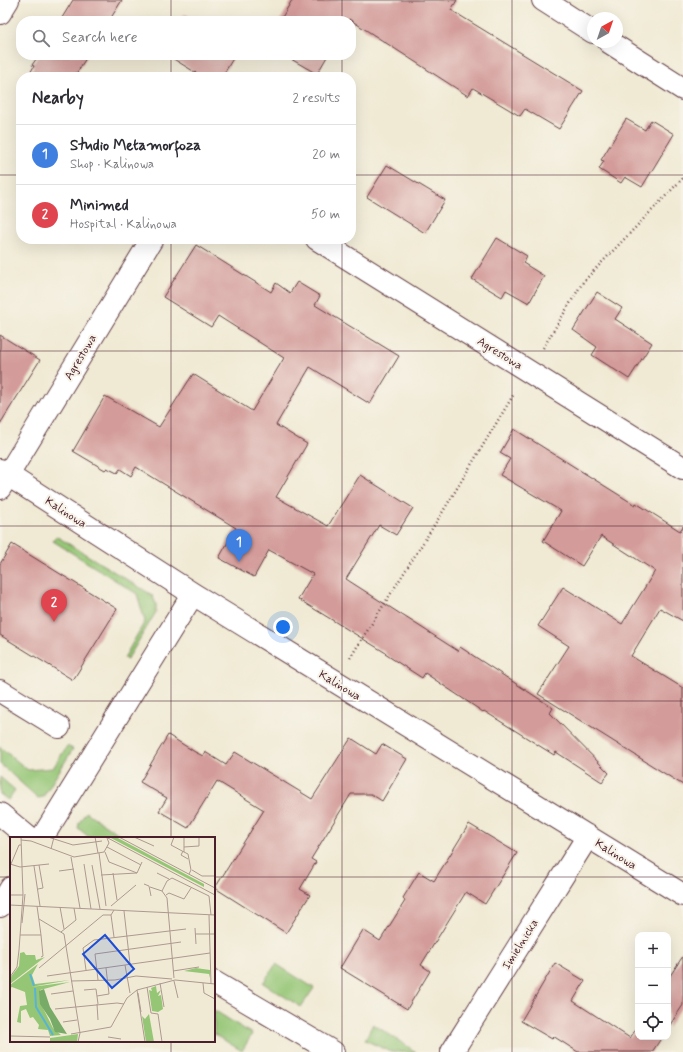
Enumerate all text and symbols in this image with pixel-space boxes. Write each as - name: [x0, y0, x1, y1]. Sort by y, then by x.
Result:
- north arrow: [587, 12, 623, 48]
- search box: [16, 16, 356, 60]
- icon: search: [30, 27, 52, 49]
- text: Search here: [62, 28, 138, 48]
- text: Nearby: [32, 87, 84, 109]
- text: 2 results: [293, 90, 340, 107]
- text: Studio Metamorfoza: [70, 136, 201, 156]
- text: 1: [42, 146, 48, 163]
- text: 20 m: [312, 146, 340, 163]
- text: Shop · Kalinowa: [70, 156, 154, 173]
- text: Minimed: [70, 196, 129, 216]
- text: 2: [42, 206, 48, 223]
- text: 50 m: [311, 206, 340, 223]
- text: Hospital · Kalinowa: [70, 216, 177, 233]
- street label: Agrestowa: [61, 332, 101, 383]
- street label: Agrestowa: [474, 334, 525, 374]
- street label: Kalinowa: [42, 493, 89, 532]
- pin: 1: [226, 529, 252, 562]
- pin: 2: [41, 589, 67, 622]
- your location: [273, 617, 293, 637]
- street label: Kalinowa: [315, 667, 364, 705]
- street label: Kalinowa: [592, 836, 640, 874]
- inset map: [10, 837, 215, 1042]
- street label: Imielnicka: [499, 916, 543, 973]
- map controls: [635, 932, 671, 1040]
- button: +: [635, 932, 671, 968]
- button: −: [635, 968, 671, 1004]
- button: locate: [635, 1004, 671, 1040]

